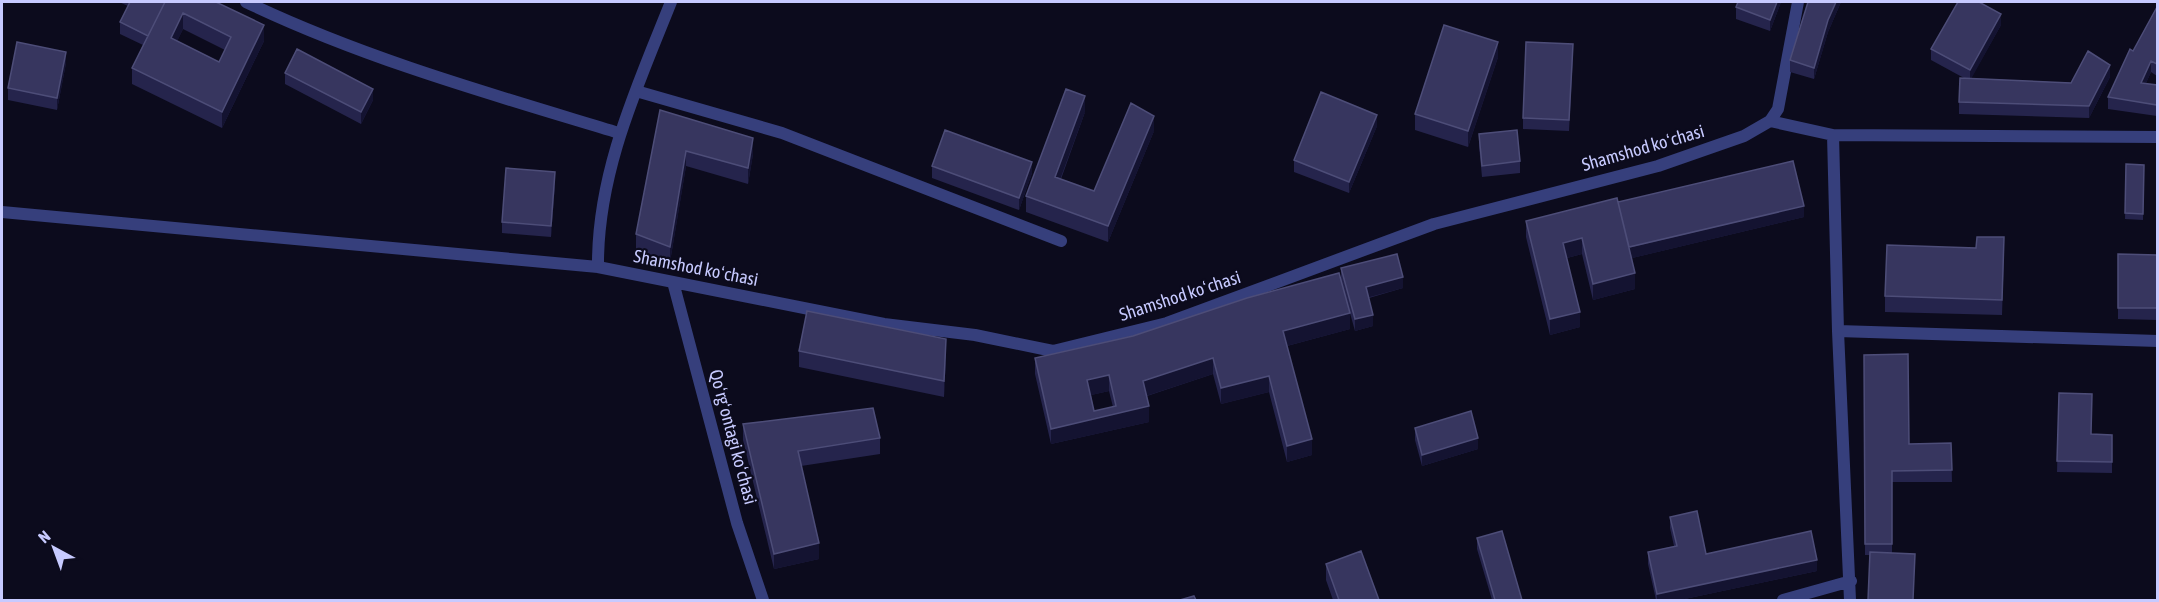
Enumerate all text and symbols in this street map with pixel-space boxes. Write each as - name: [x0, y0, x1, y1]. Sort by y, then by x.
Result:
- street label: Shamshod koʻchasi: [1579, 120, 1707, 175]
- street label: Shamshod koʻchasi: [632, 245, 760, 290]
- street label: Shamshod koʻchasi: [1116, 266, 1243, 325]
- street label: Qoʻrgʻontagi koʻchasi: [705, 367, 762, 507]
- north arrow: [24, 518, 84, 578]
- text: N: [35, 527, 54, 547]

